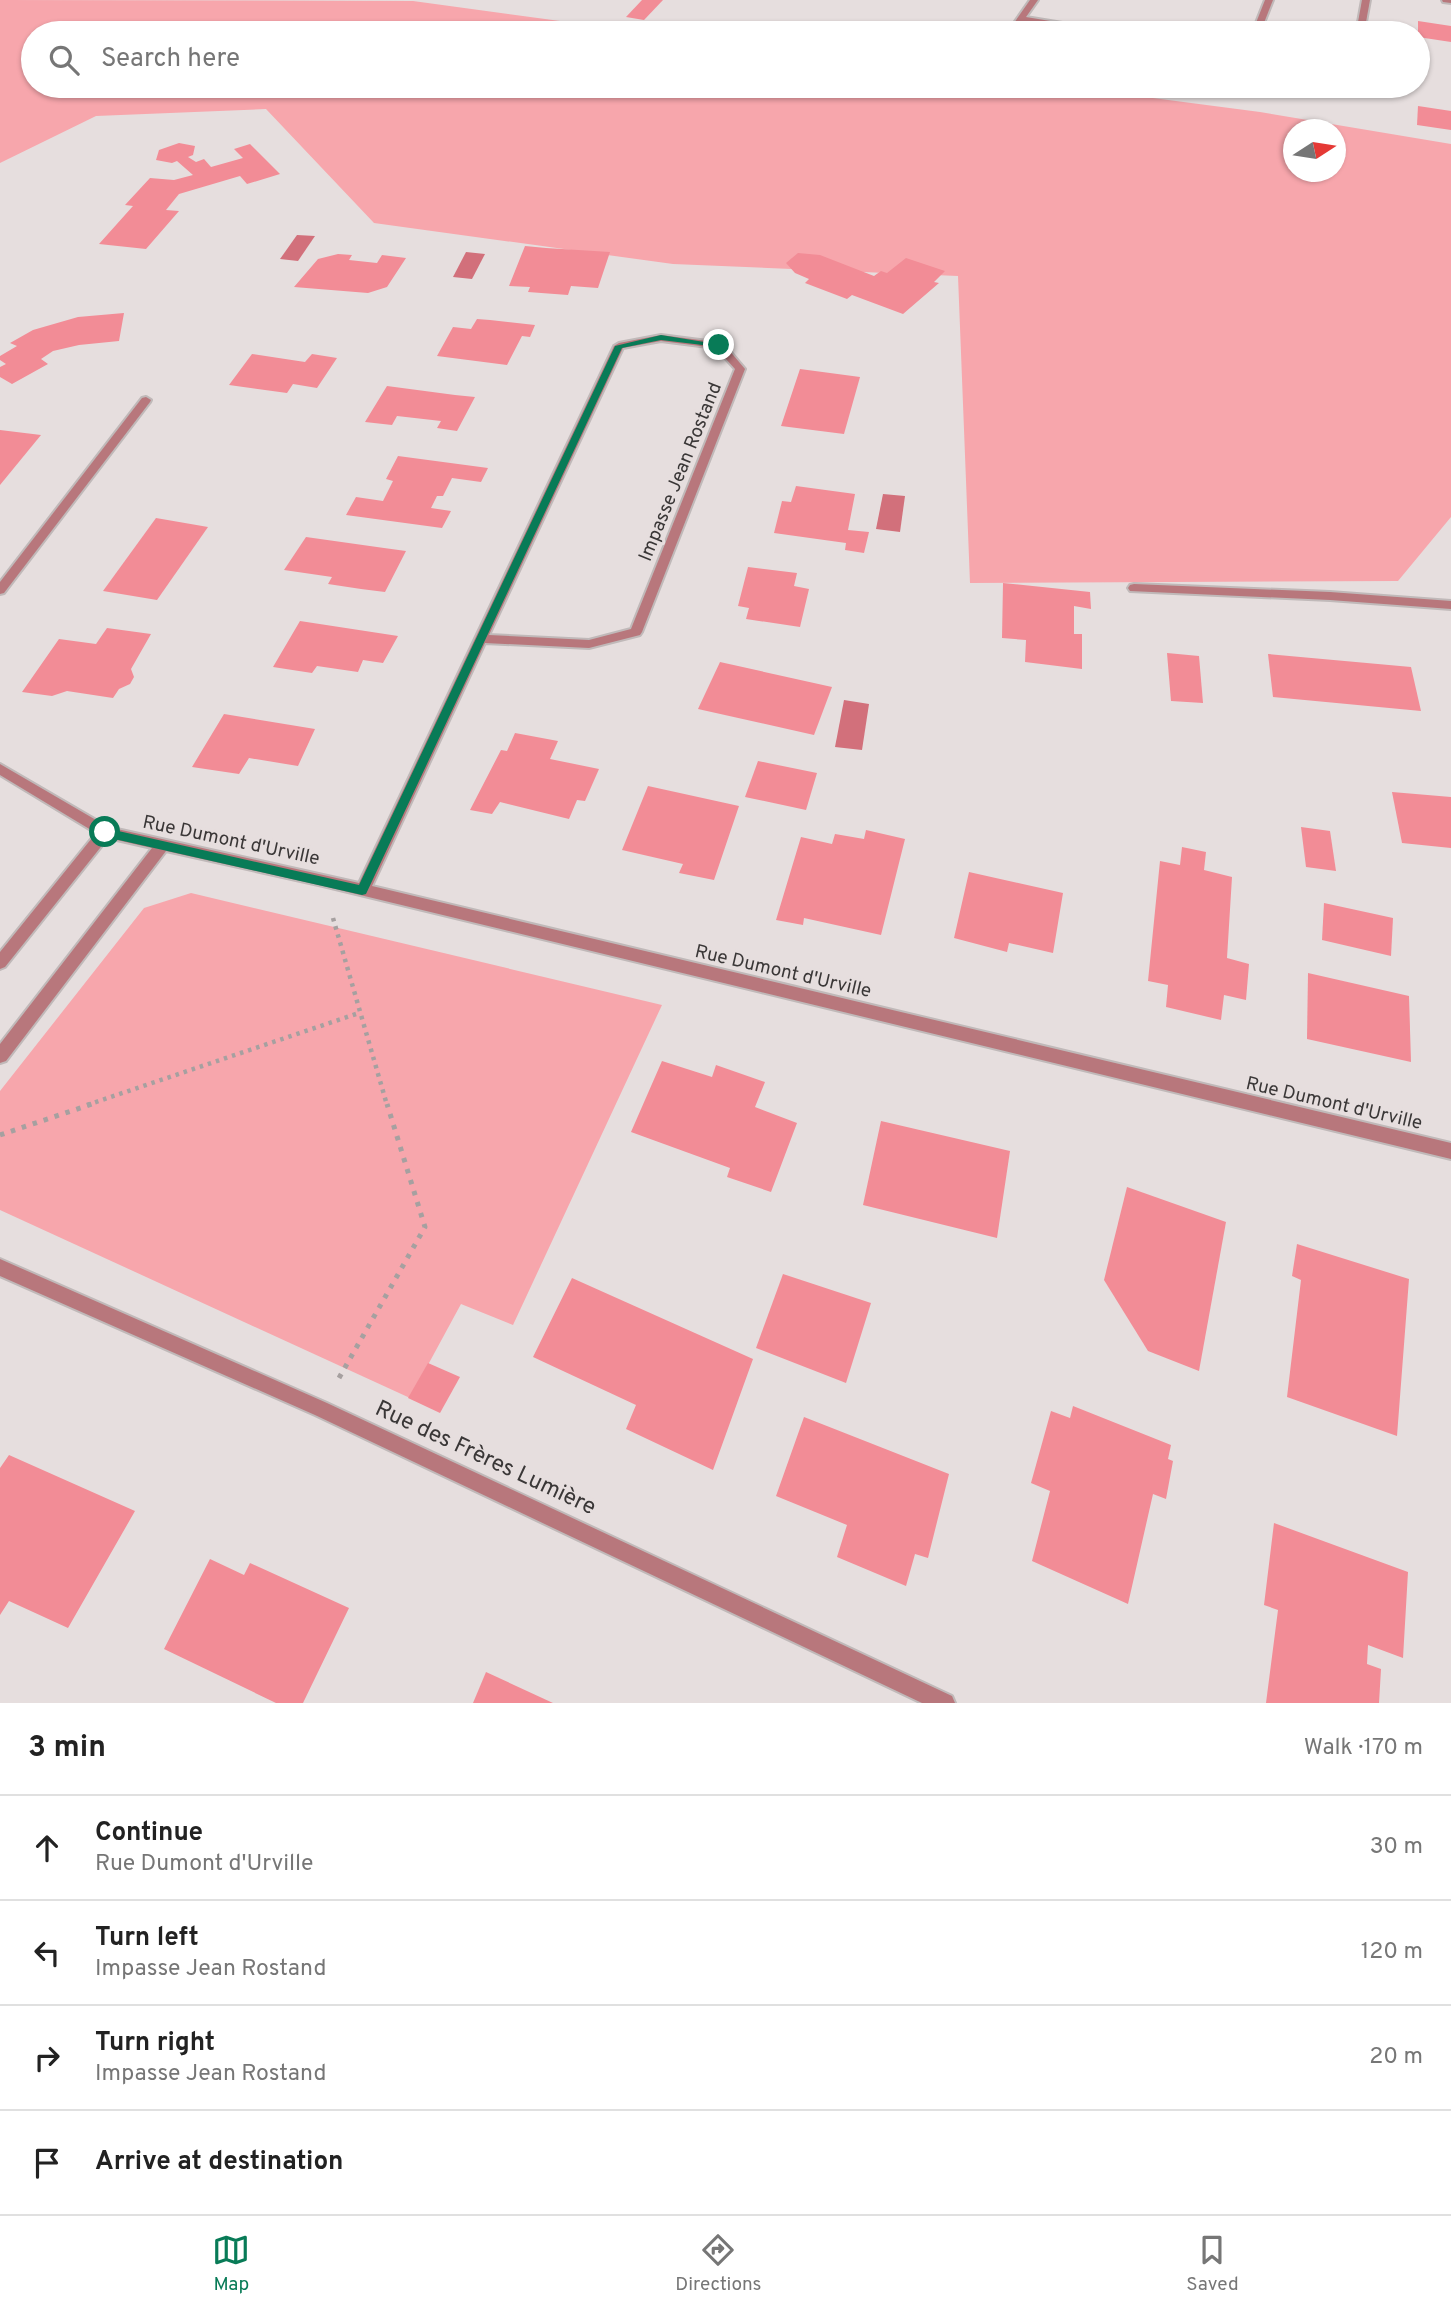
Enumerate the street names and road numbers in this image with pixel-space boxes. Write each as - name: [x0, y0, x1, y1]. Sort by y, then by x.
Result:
- street label: Impasse Jean Rostand: [634, 379, 728, 565]
- street label: Rue Dumont d'Urville: [140, 810, 322, 872]
- street label: Rue Dumont d'Urville: [692, 940, 874, 1004]
- street label: Rue Dumont d'Urville: [1243, 1072, 1425, 1136]
- street label: Rue des Frères Lumière: [370, 1395, 600, 1523]

